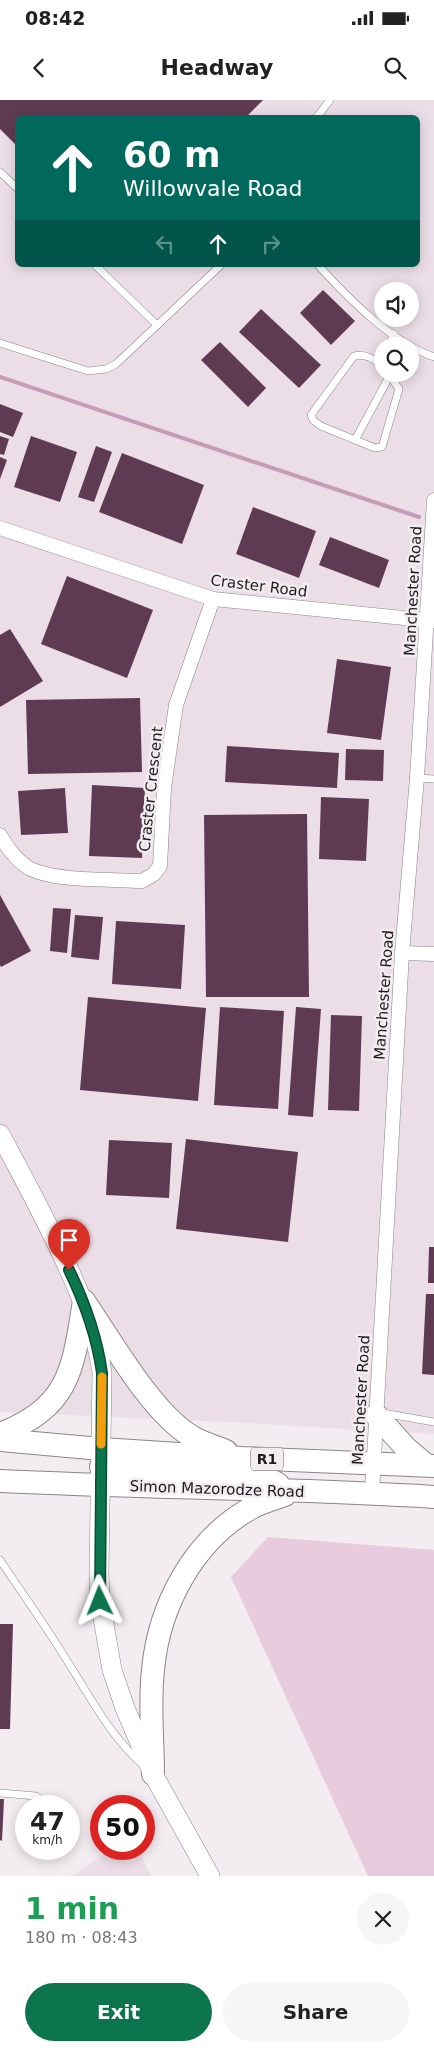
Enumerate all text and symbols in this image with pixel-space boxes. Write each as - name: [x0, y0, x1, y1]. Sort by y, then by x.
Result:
- text: 08:42: [25, 7, 85, 29]
- icon: back: [25, 54, 53, 82]
- icon: search: [381, 54, 409, 82]
- text: Headway: [161, 55, 273, 80]
- icon: ahead: [40, 135, 105, 200]
- text: 60 m: [123, 135, 220, 175]
- text: Willowvale Road: [123, 176, 302, 201]
- icon: left: [151, 230, 179, 258]
- icon: ahead: [204, 230, 232, 258]
- icon: right: [257, 230, 285, 258]
- map controls: [374, 282, 419, 382]
- button: sound: [374, 282, 419, 327]
- button: search: [374, 337, 419, 382]
- street label: Manchester Road: [401, 526, 425, 656]
- street label: Craster Road: [210, 571, 308, 601]
- street label: Craster Crescent: [135, 725, 167, 853]
- street label: Manchester Road: [370, 929, 398, 1061]
- pin: [48, 1219, 90, 1270]
- icon: arrive: [55, 1226, 83, 1254]
- street label: Manchester Road: [349, 1335, 373, 1465]
- road number: R1: [251, 1448, 283, 1470]
- street label: Simon Mazorodze Road: [129, 1477, 305, 1501]
- position arrow: [73, 1574, 125, 1626]
- speed limit sign: 50: [90, 1795, 155, 1860]
- text: 47: [30, 1807, 65, 1836]
- text: km/h: [32, 1833, 63, 1847]
- text: 1 min: [25, 1891, 119, 1926]
- button: close: [357, 1893, 409, 1945]
- text: 180 m · 08:43: [25, 1928, 138, 1947]
- button: Exit: [25, 1983, 212, 2041]
- button: Share: [222, 1983, 409, 2041]

